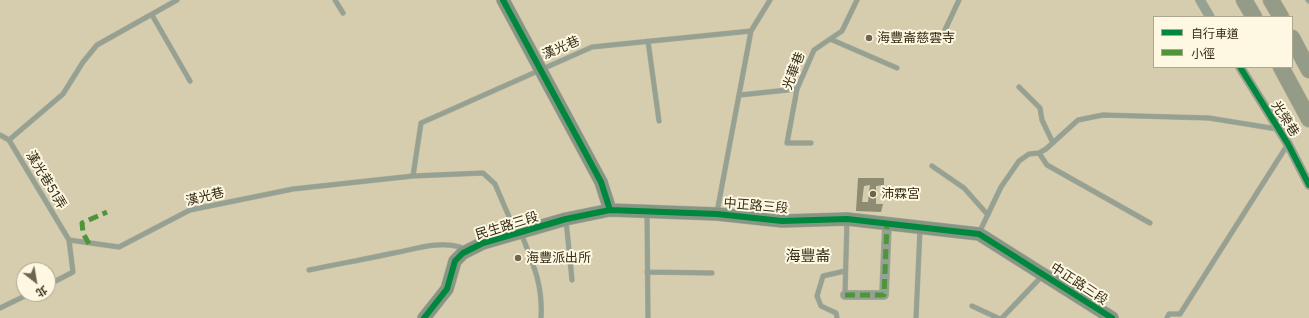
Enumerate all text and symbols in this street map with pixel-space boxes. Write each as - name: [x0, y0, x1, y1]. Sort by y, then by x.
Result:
- legend: [1153, 16, 1293, 68]
- text: 自行車道: [1191, 26, 1239, 41]
- place label: 海豐崙慈雲寺: [877, 30, 955, 46]
- street label: 漢光巷: [540, 33, 582, 63]
- marker: 海豐崙慈雲寺: [864, 33, 874, 43]
- text: 小徑: [1191, 46, 1215, 61]
- street label: 光華巷: [780, 50, 808, 92]
- street label: 光榮巷: [1268, 98, 1302, 140]
- street label: 漢光巷51弄: [23, 148, 69, 212]
- street label: 漢光巷: [184, 185, 226, 209]
- place label: 沛霖宮: [881, 186, 920, 202]
- marker: 沛霖宮: [868, 189, 878, 199]
- street label: 中正路三段: [723, 195, 789, 217]
- street label: 民生路三段: [474, 209, 540, 243]
- district label: 海豐崙: [786, 247, 830, 265]
- place label: 海豐派出所: [526, 250, 591, 266]
- marker: 海豐派出所: [513, 253, 523, 263]
- street label: 中正路三段: [1047, 260, 1111, 308]
- north arrow: [16, 262, 56, 302]
- text: 北: [33, 283, 50, 300]

